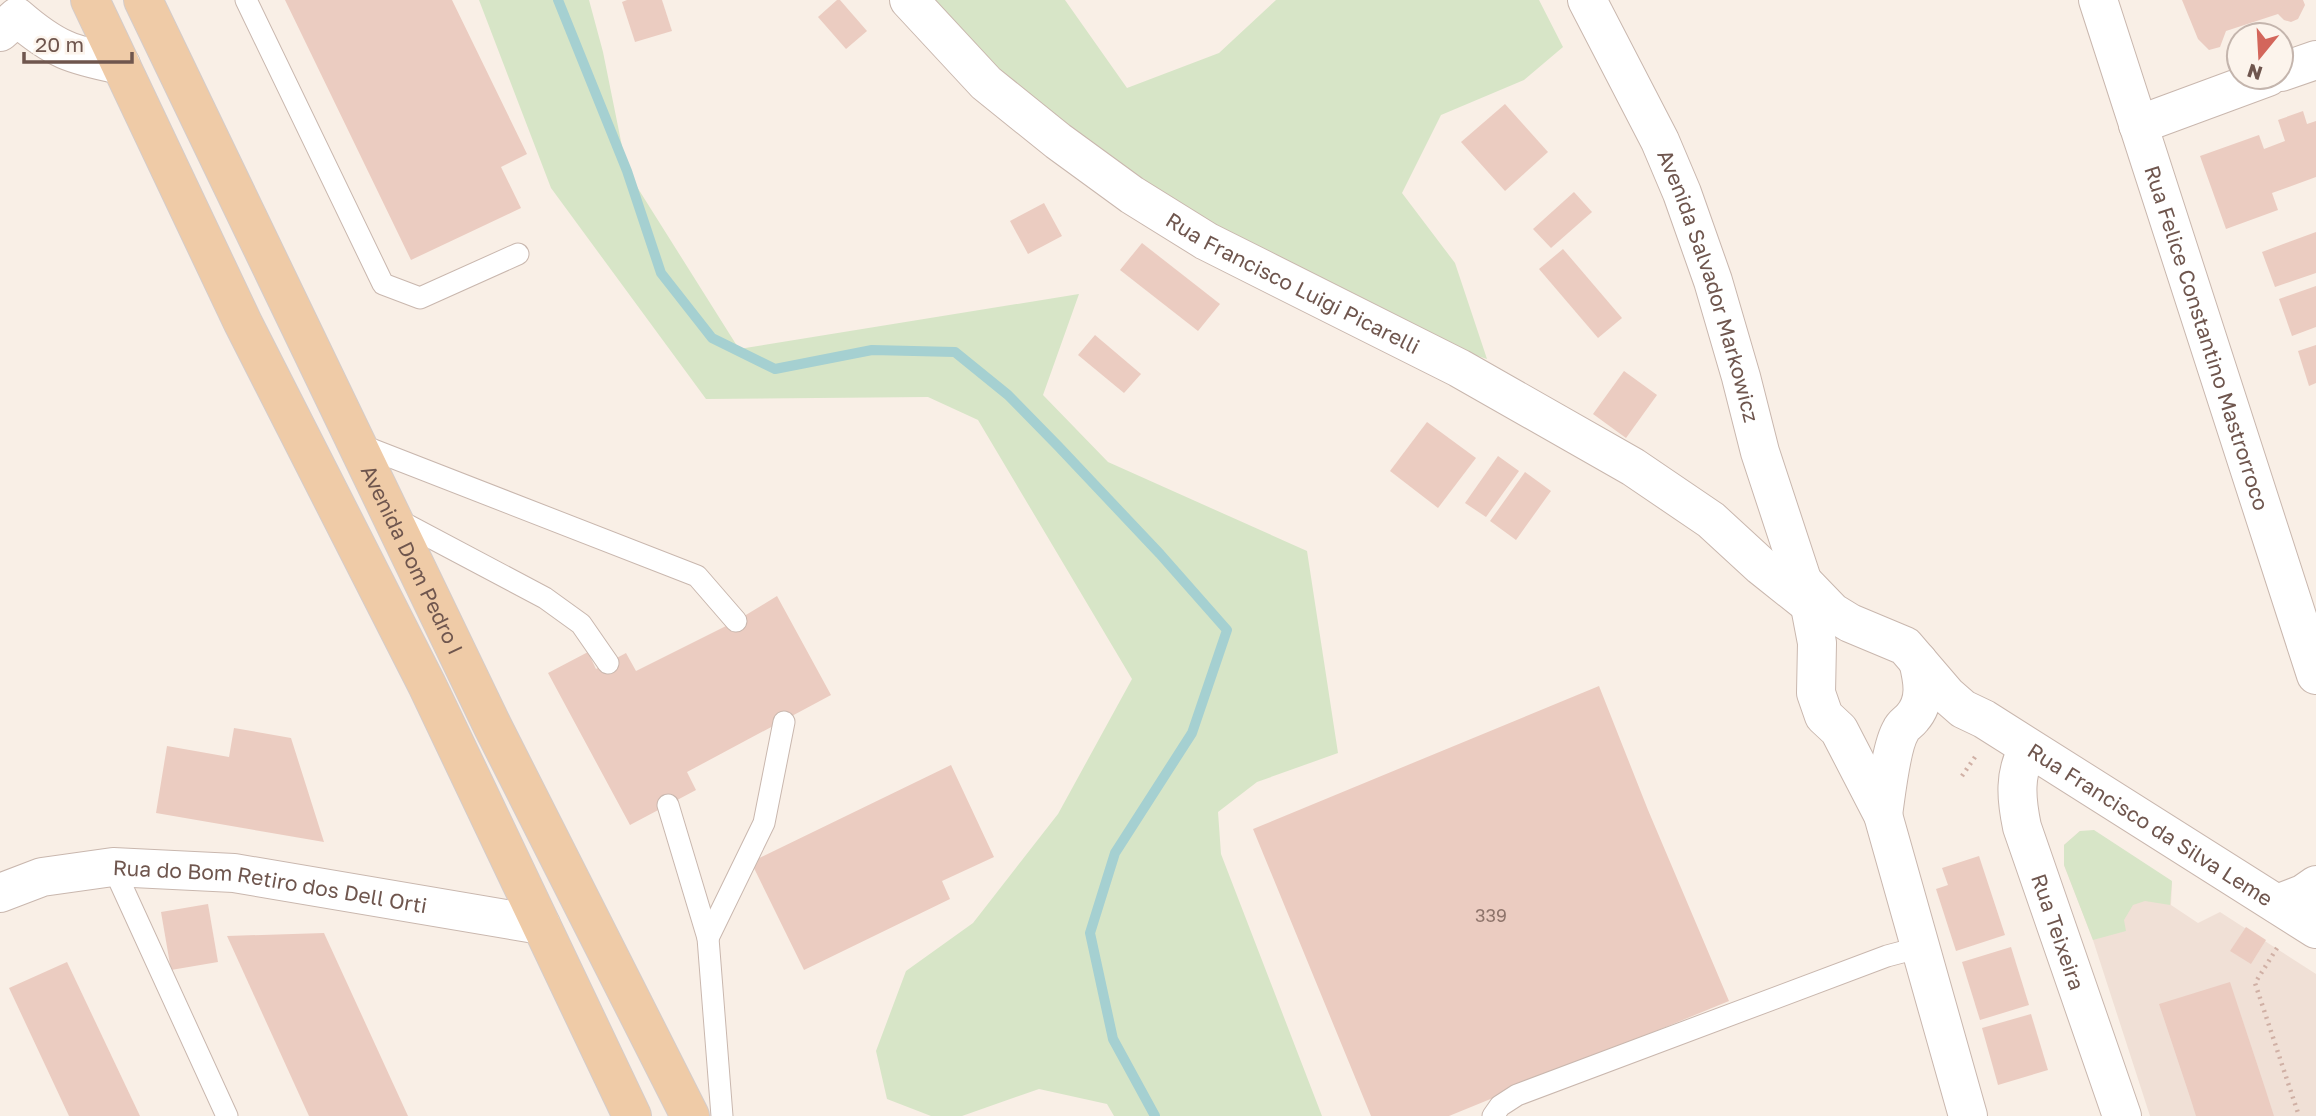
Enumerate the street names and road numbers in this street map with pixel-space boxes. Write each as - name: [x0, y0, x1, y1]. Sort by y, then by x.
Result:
- street label: Avenida Salvador Markowicz: [1652, 146, 1765, 425]
- street label: Rua Felice Constantino Mastrorroco: [2139, 162, 2275, 514]
- street label: Rua Francisco Luigi Picarelli: [1161, 206, 1424, 359]
- street label: Avenida Dom Pedro I: [356, 461, 469, 659]
- street label: Rua Francisco da Silva Leme: [2023, 737, 2278, 911]
- street label: Rua do Bom Retiro dos Dell Orti: [112, 854, 429, 918]
- street label: Rua Teixeira: [2026, 870, 2090, 993]

